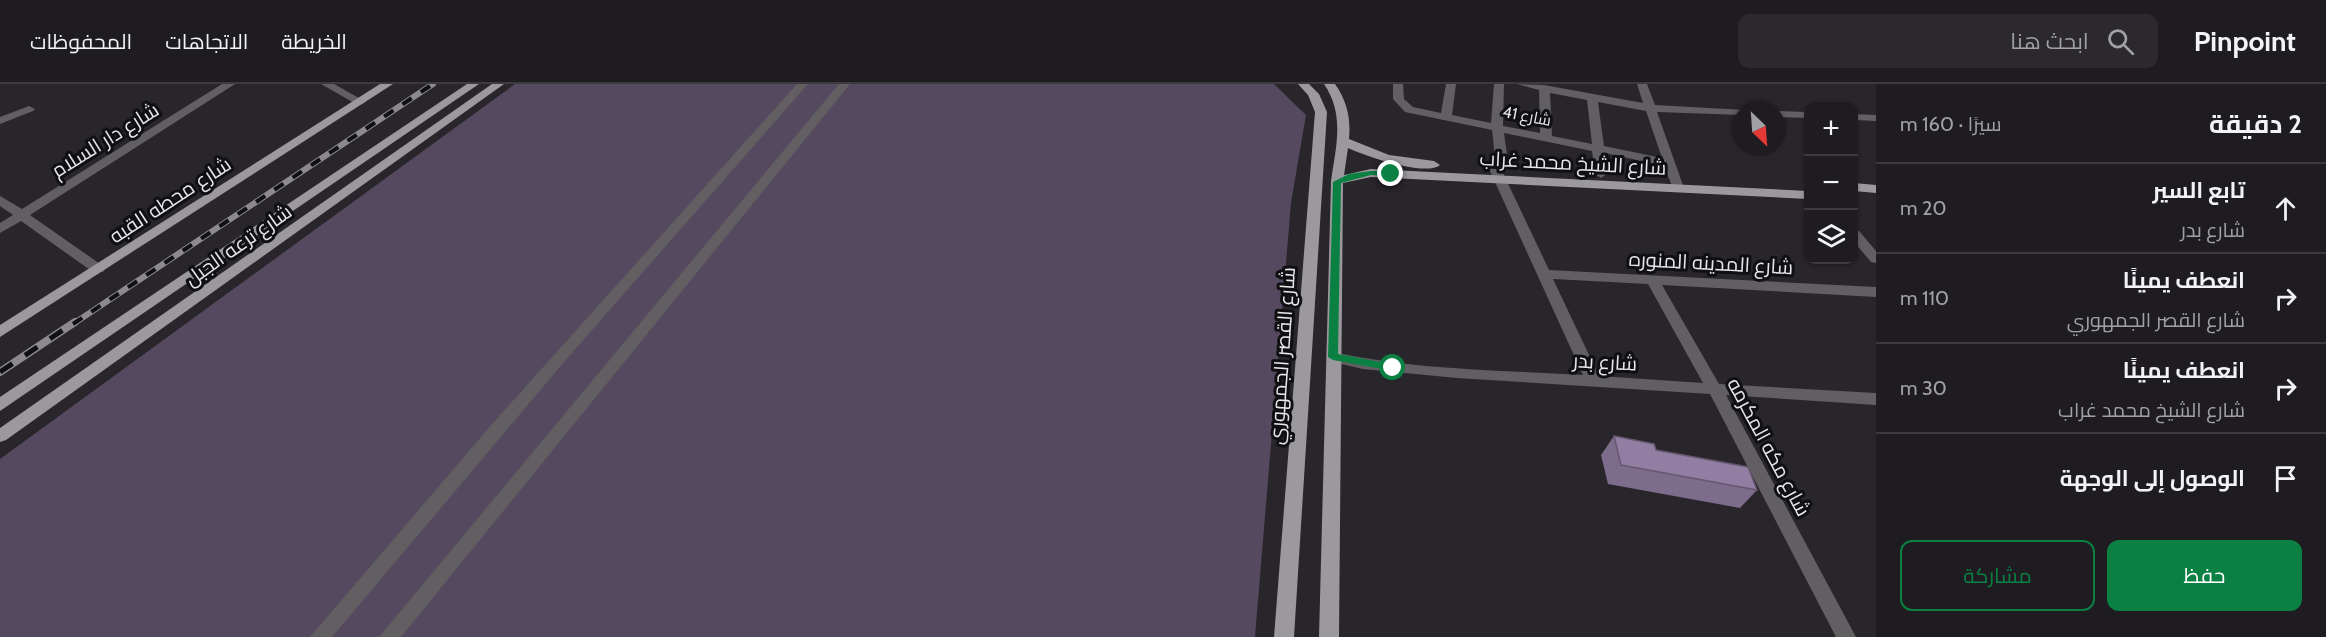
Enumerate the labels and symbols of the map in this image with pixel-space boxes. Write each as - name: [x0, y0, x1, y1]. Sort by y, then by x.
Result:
- street label: شارع دار السلام: [47, 97, 164, 184]
- street label: شارع 41: [1501, 102, 1553, 132]
- north arrow: [1732, 102, 1786, 156]
- street label: شارع الشيخ محمد غراب: [1479, 146, 1667, 182]
- street label: شارع محطه القبه: [105, 152, 236, 250]
- route end: [1377, 160, 1403, 186]
- street label: شارع ترعه الجبل: [180, 199, 297, 292]
- street label: شارع المدينه المنوره: [1628, 247, 1794, 281]
- street label: شارع القصر الجمهوري: [1264, 266, 1304, 446]
- street label: شارع بدر: [1571, 348, 1638, 378]
- route start: [1379, 354, 1405, 380]
- street label: شارع مكه المكرمه: [1721, 374, 1816, 521]

